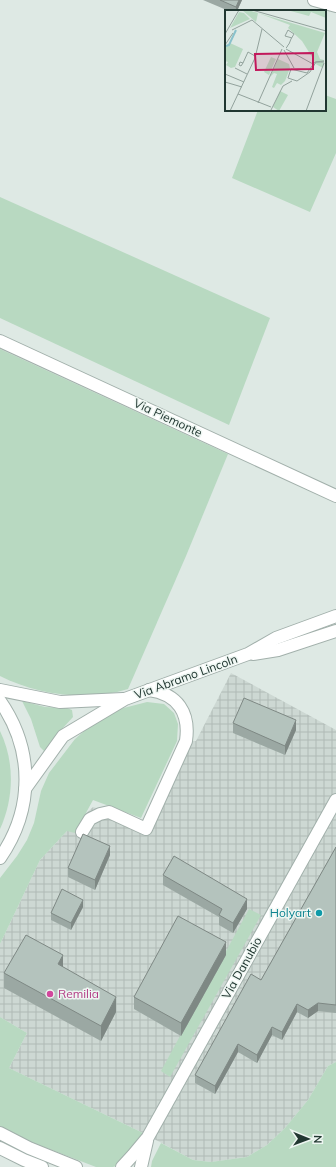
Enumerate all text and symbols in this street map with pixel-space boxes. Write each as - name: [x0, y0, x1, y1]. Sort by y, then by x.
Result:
- inset map: [225, 10, 326, 111]
- street label: Via Piemonte: [132, 395, 205, 440]
- street label: Via Abramo Lincoln: [132, 651, 239, 702]
- place label: Holyart: [270, 905, 311, 920]
- marker: Holyart: [314, 908, 324, 918]
- street label: Via Danubio: [218, 934, 265, 1001]
- place label: Remilia: [58, 986, 99, 1001]
- marker: Remilia: [45, 989, 55, 999]
- north arrow: [288, 1119, 328, 1159]
- text: N: [311, 1135, 325, 1143]

